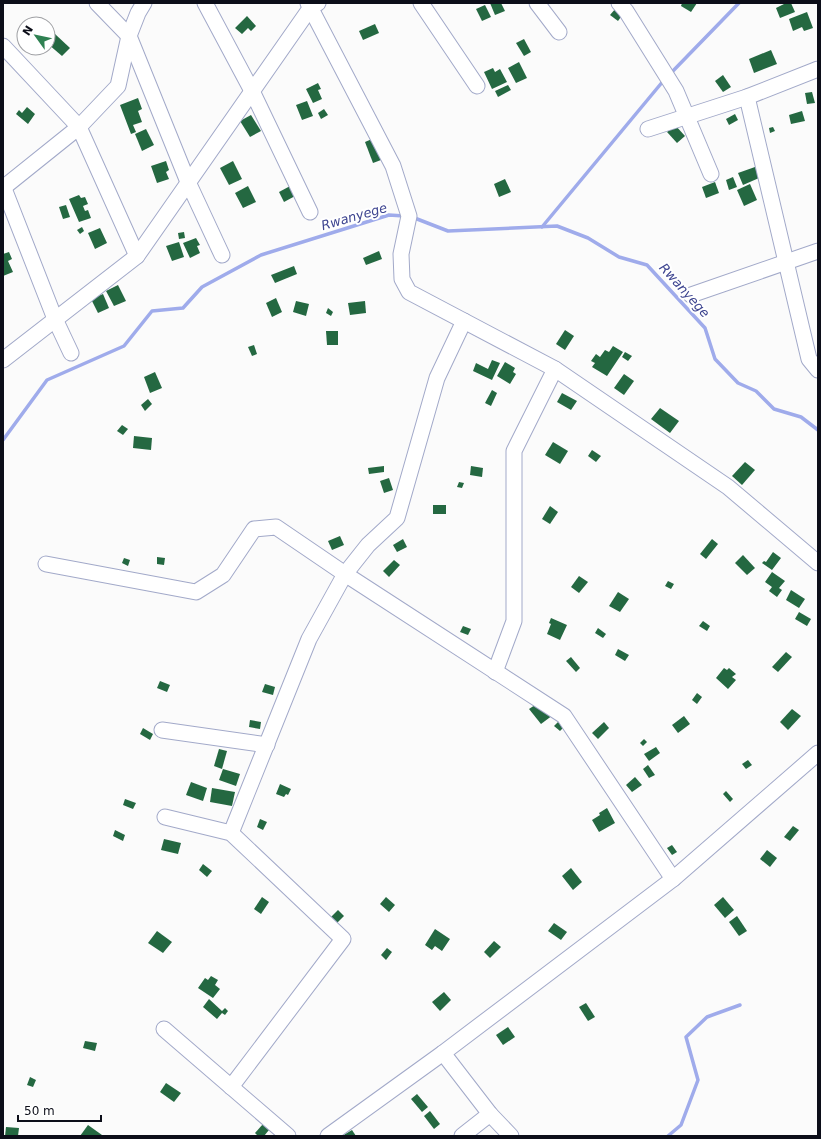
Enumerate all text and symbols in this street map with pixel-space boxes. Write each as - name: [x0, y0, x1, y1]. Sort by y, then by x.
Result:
- north arrow: [16, 16, 56, 56]
- text: N: [20, 23, 36, 38]
- water label: Rwanyege: [319, 200, 389, 233]
- water label: Rwanyege: [656, 260, 713, 321]
- scale bar: [18, 1097, 101, 1123]
- text: 50 m: [24, 1104, 55, 1118]

